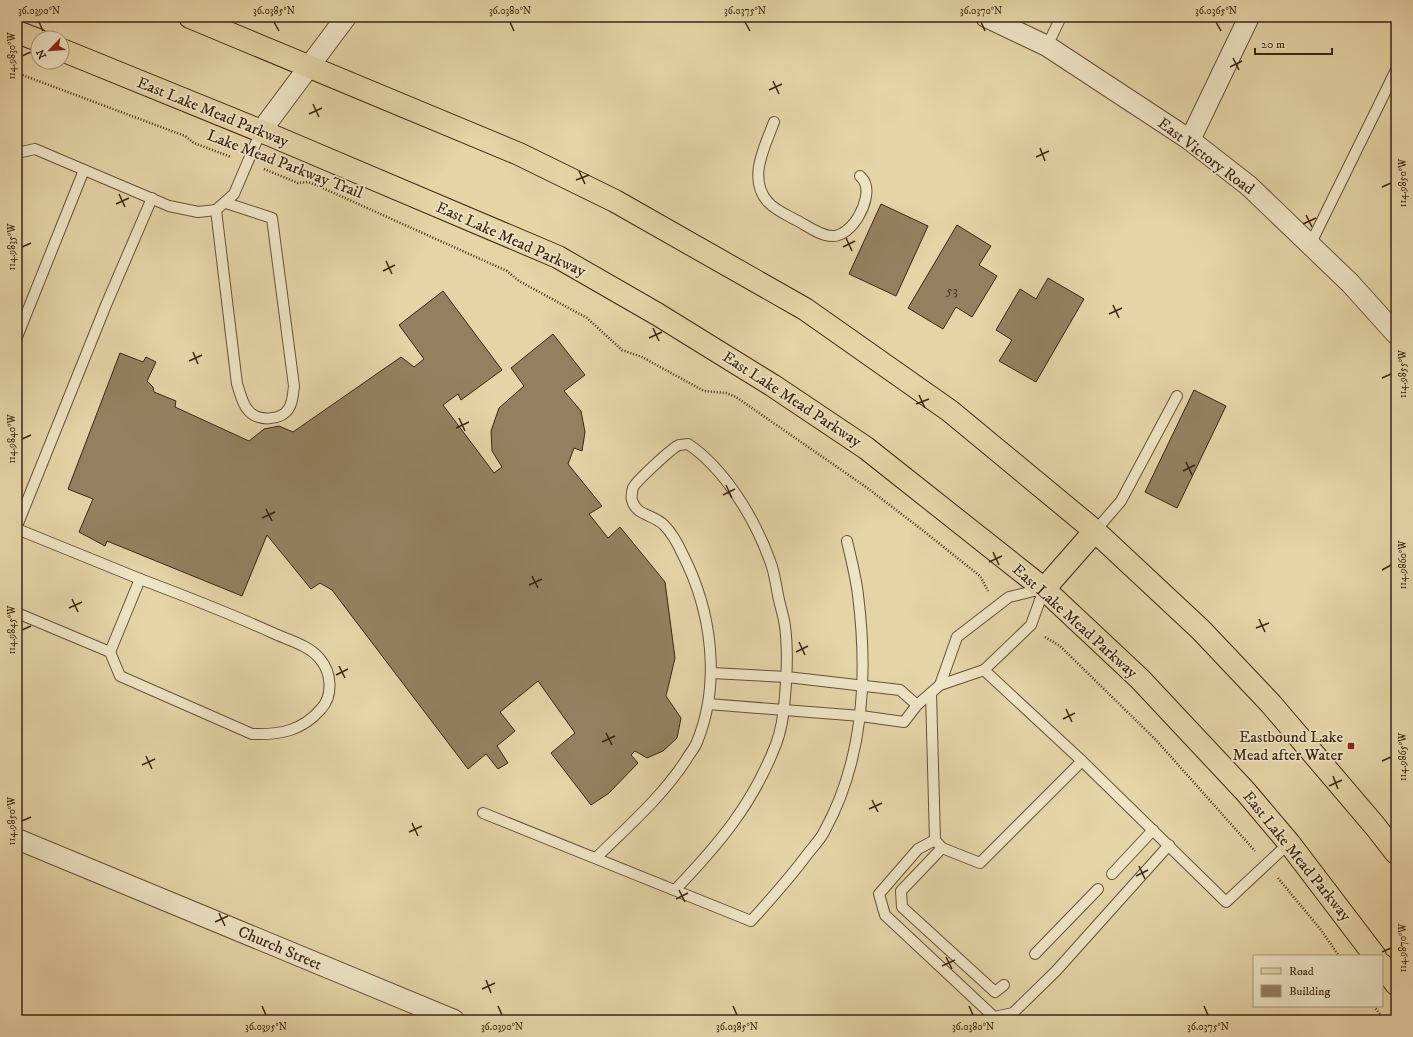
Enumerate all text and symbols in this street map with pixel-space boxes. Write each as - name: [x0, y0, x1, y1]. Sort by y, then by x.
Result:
- text: 36.0390°N: [18, 5, 60, 17]
- text: 36.0385°N: [253, 5, 295, 17]
- text: 36.0380°N: [489, 5, 531, 17]
- text: 36.0375°N: [724, 5, 766, 17]
- text: 36.0370°N: [960, 5, 1002, 17]
- text: 36.0365°N: [1195, 5, 1237, 17]
- north arrow: [30, 30, 70, 70]
- scale bar: [1255, 30, 1332, 56]
- text: 114.9830°W: [6, 32, 18, 80]
- text: 20 m: [1261, 37, 1285, 52]
- text: N: [34, 47, 50, 61]
- street label: East Lake Mead Parkway: [134, 72, 292, 152]
- street label: East Victory Road: [1154, 113, 1258, 199]
- street label: Lake Mead Parkway Trail: [204, 125, 366, 203]
- text: 114.9850°W: [1397, 158, 1409, 207]
- street label: East Lake Mead Parkway: [433, 197, 589, 281]
- text: 114.9835°W: [6, 223, 18, 270]
- house number: 53: [946, 282, 958, 300]
- street label: East Lake Mead Parkway: [719, 347, 866, 452]
- text: 114.9855°W: [1397, 349, 1409, 398]
- text: 114.9840°W: [6, 414, 18, 464]
- text: 114.9860°W: [1397, 540, 1409, 589]
- street label: East Lake Mead Parkway: [1008, 559, 1142, 683]
- text: 114.9845°W: [6, 605, 18, 654]
- place label: Eastbound Lake Mead after Water: [1233, 727, 1343, 765]
- text: 114.9865°W: [1397, 732, 1409, 781]
- marker: Eastbound Lake Mead after Water: [1346, 741, 1356, 751]
- street label: East Lake Mead Parkway: [1238, 787, 1356, 925]
- text: 114.9850°W: [6, 796, 18, 845]
- street label: Church Street: [235, 921, 325, 975]
- text: 114.9870°W: [1397, 923, 1409, 972]
- legend: [1253, 955, 1383, 1007]
- text: Road: [1289, 964, 1314, 979]
- text: Building: [1289, 984, 1330, 999]
- text: 36.0395°N: [245, 1021, 287, 1033]
- text: 36.0390°N: [481, 1021, 523, 1033]
- text: 36.0385°N: [716, 1021, 758, 1033]
- text: 36.0380°N: [952, 1021, 994, 1033]
- text: 36.0375°N: [1187, 1021, 1229, 1033]

